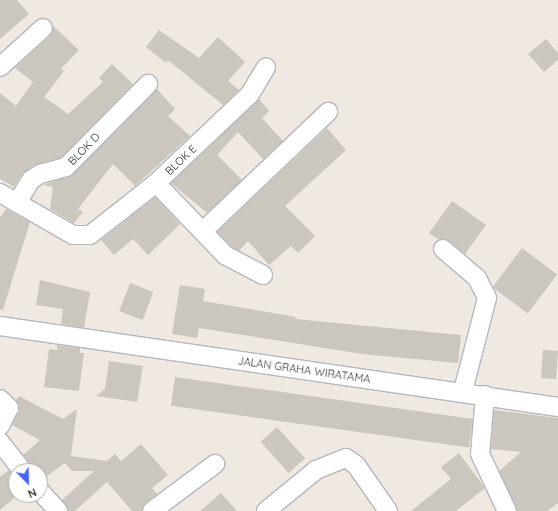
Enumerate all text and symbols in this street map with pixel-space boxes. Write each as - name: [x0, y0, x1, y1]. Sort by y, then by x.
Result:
- street label: BLOK D: [65, 130, 103, 168]
- street label: BLOK E: [163, 142, 199, 178]
- street label: JALAN GRAHA WIRATAMA: [237, 354, 371, 386]
- north arrow: [8, 463, 48, 503]
- text: N: [26, 485, 39, 501]

